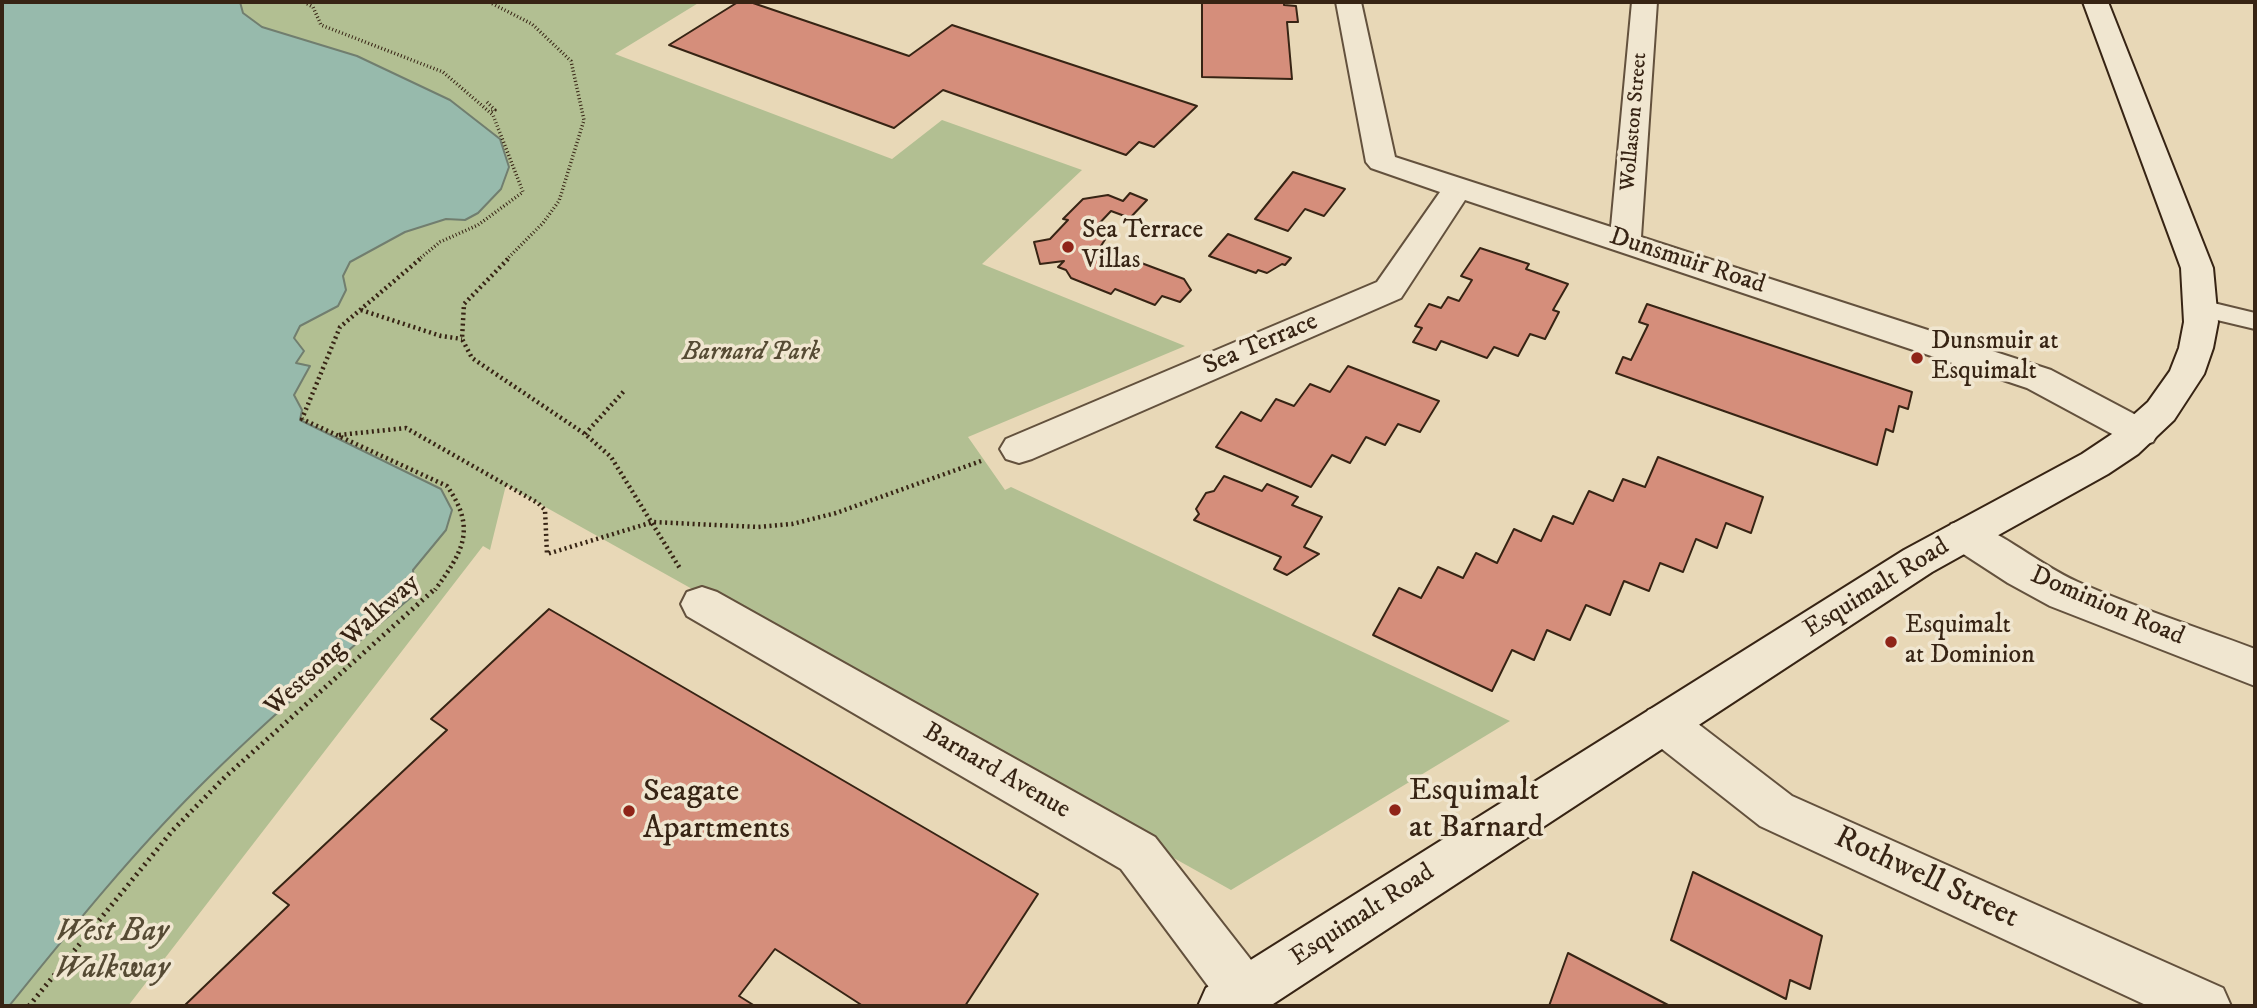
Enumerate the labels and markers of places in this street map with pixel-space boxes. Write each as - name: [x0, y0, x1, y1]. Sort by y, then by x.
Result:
- place label: Sea Terrace Villas: [1082, 216, 1203, 278]
- marker: Sea Terrace Villas: [1060, 239, 1076, 255]
- place label: Dunsmuir at Esquimalt: [1931, 327, 2058, 388]
- marker: Dunsmuir at Esquimalt: [1909, 350, 1925, 366]
- place label: Esquimalt at Dominion: [1905, 611, 2035, 672]
- marker: Esquimalt at Dominion: [1883, 634, 1899, 650]
- place label: Esquimalt at Barnard: [1409, 773, 1544, 848]
- place label: Seagate Apartments: [643, 774, 790, 849]
- marker: Esquimalt at Barnard: [1387, 802, 1403, 818]
- marker: Seagate Apartments: [621, 803, 637, 819]

